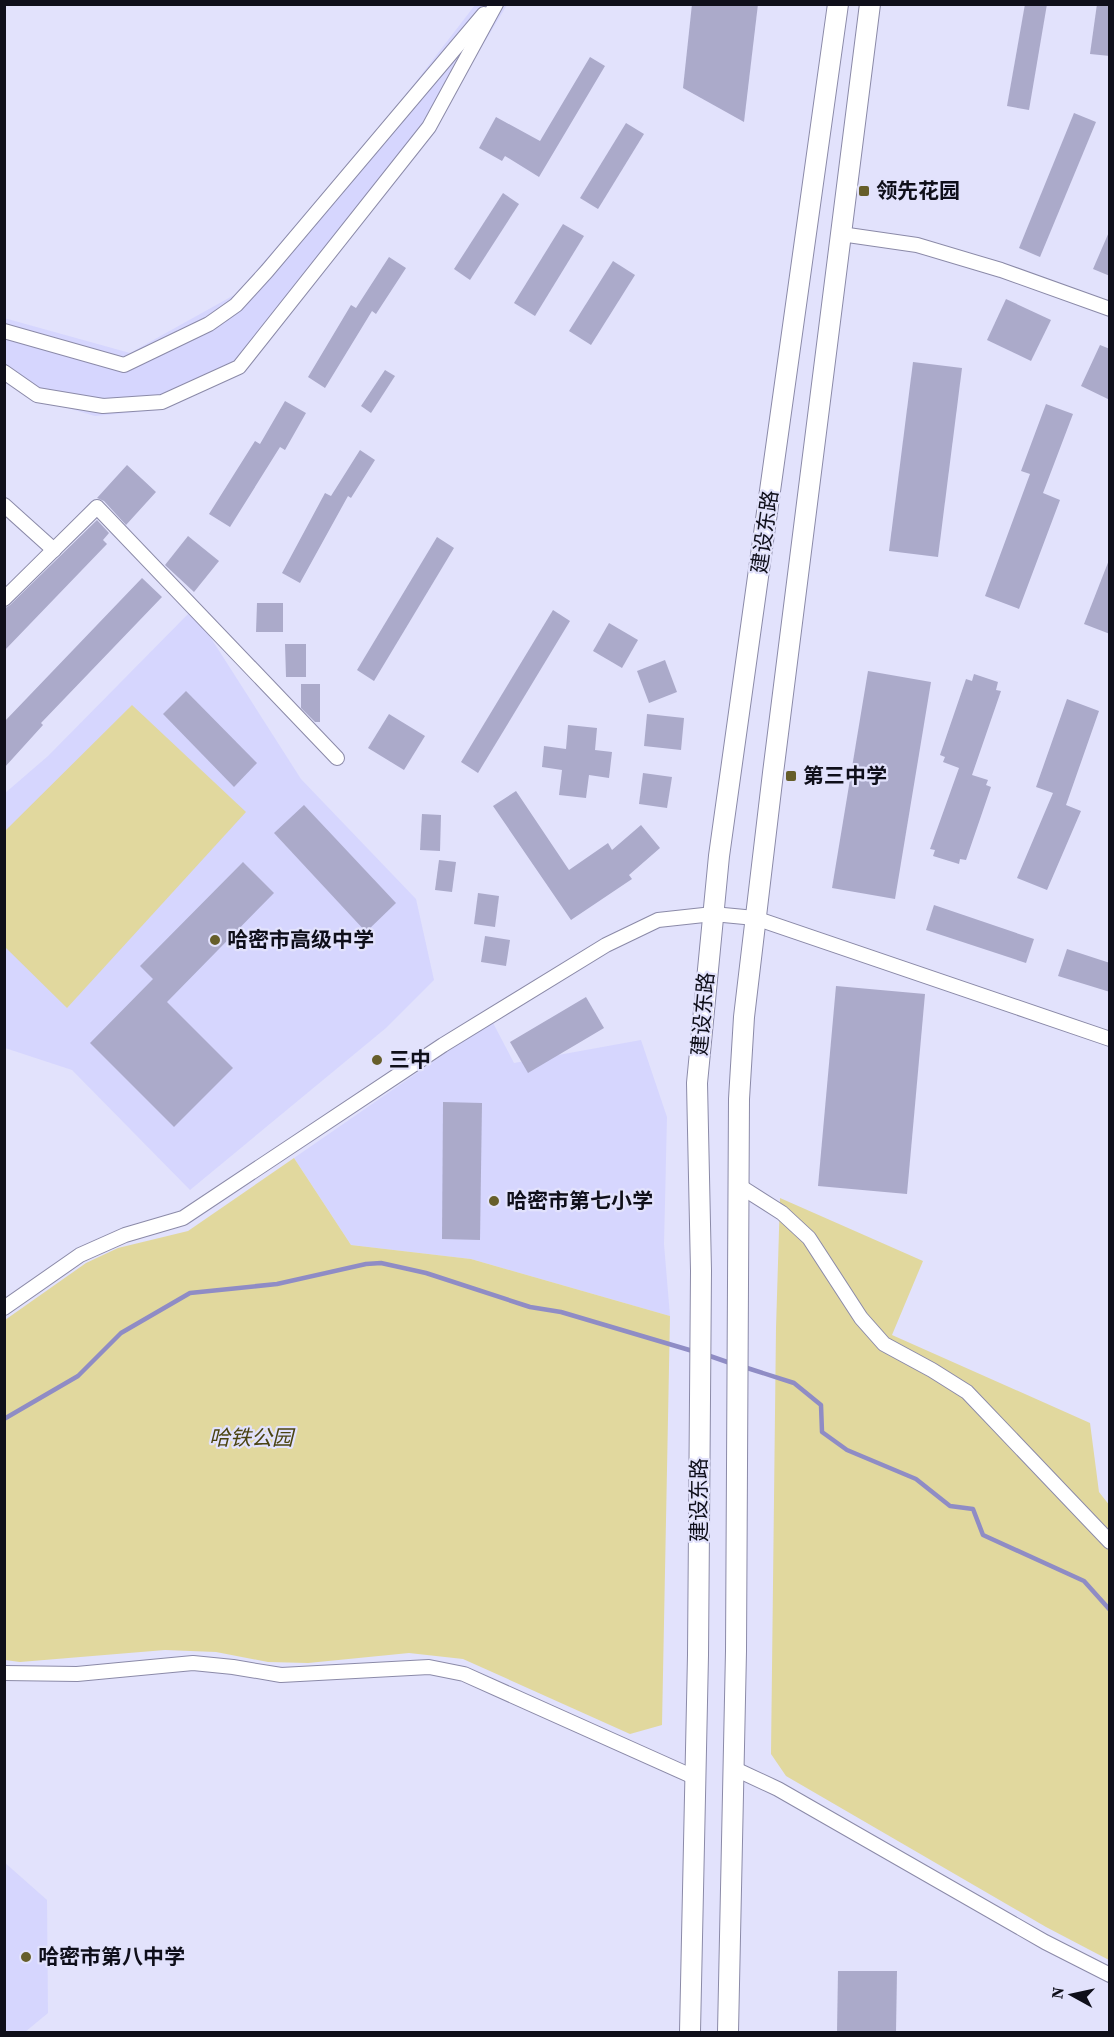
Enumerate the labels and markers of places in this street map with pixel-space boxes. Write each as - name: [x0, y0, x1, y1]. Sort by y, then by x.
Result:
- place label: 领先花园: [876, 176, 960, 205]
- marker: 领先花园: [857, 184, 871, 198]
- place label: 第三中学: [803, 761, 887, 790]
- marker: 第三中学: [784, 769, 798, 783]
- place label: 哈密市高级中学: [227, 925, 374, 954]
- marker: 哈密市高级中学: [208, 933, 222, 947]
- place label: 三中: [389, 1045, 431, 1074]
- marker: 三中: [370, 1053, 384, 1067]
- place label: 哈密市第七小学: [506, 1186, 653, 1215]
- marker: 哈密市第七小学: [487, 1194, 501, 1208]
- place label: 哈密市第八中学: [38, 1942, 185, 1971]
- marker: 哈密市第八中学: [19, 1950, 33, 1964]

